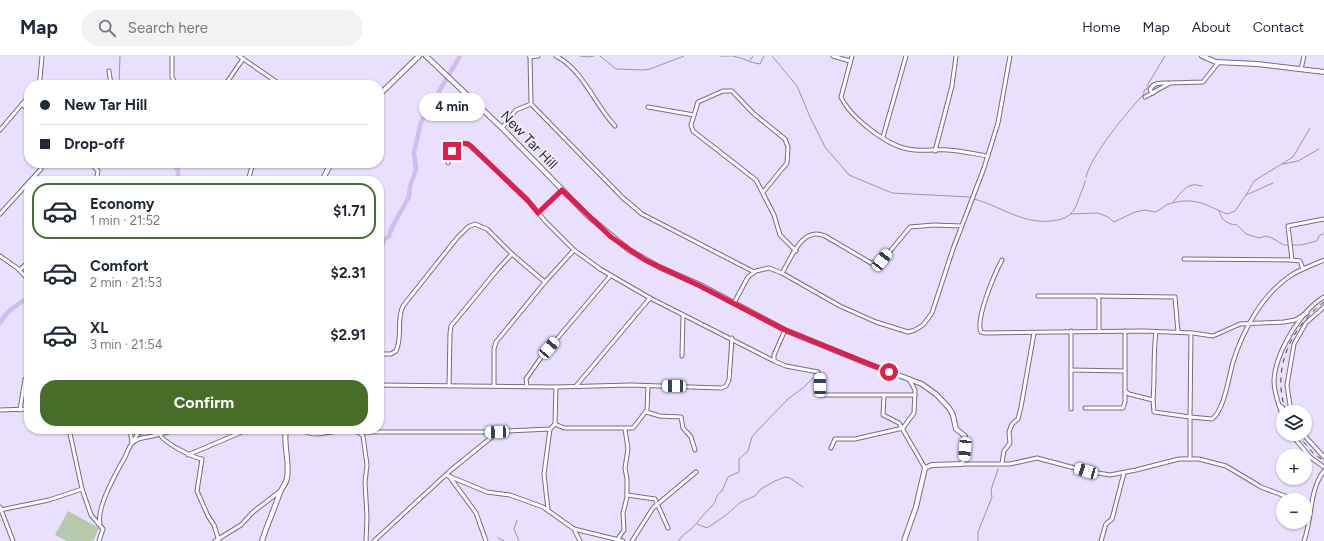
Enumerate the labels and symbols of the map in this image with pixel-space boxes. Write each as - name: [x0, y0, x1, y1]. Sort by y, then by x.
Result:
- callout: 4 min: [419, 93, 485, 121]
- street label: New Tar Hill: [497, 107, 561, 173]
- route end: [443, 142, 461, 160]
- car: [870, 247, 894, 273]
- car: [537, 335, 561, 361]
- route start: [880, 363, 898, 381]
- car: [814, 373, 826, 397]
- car: [662, 380, 686, 392]
- car: [485, 426, 509, 438]
- car: [958, 437, 972, 461]
- car: [1073, 462, 1099, 480]

